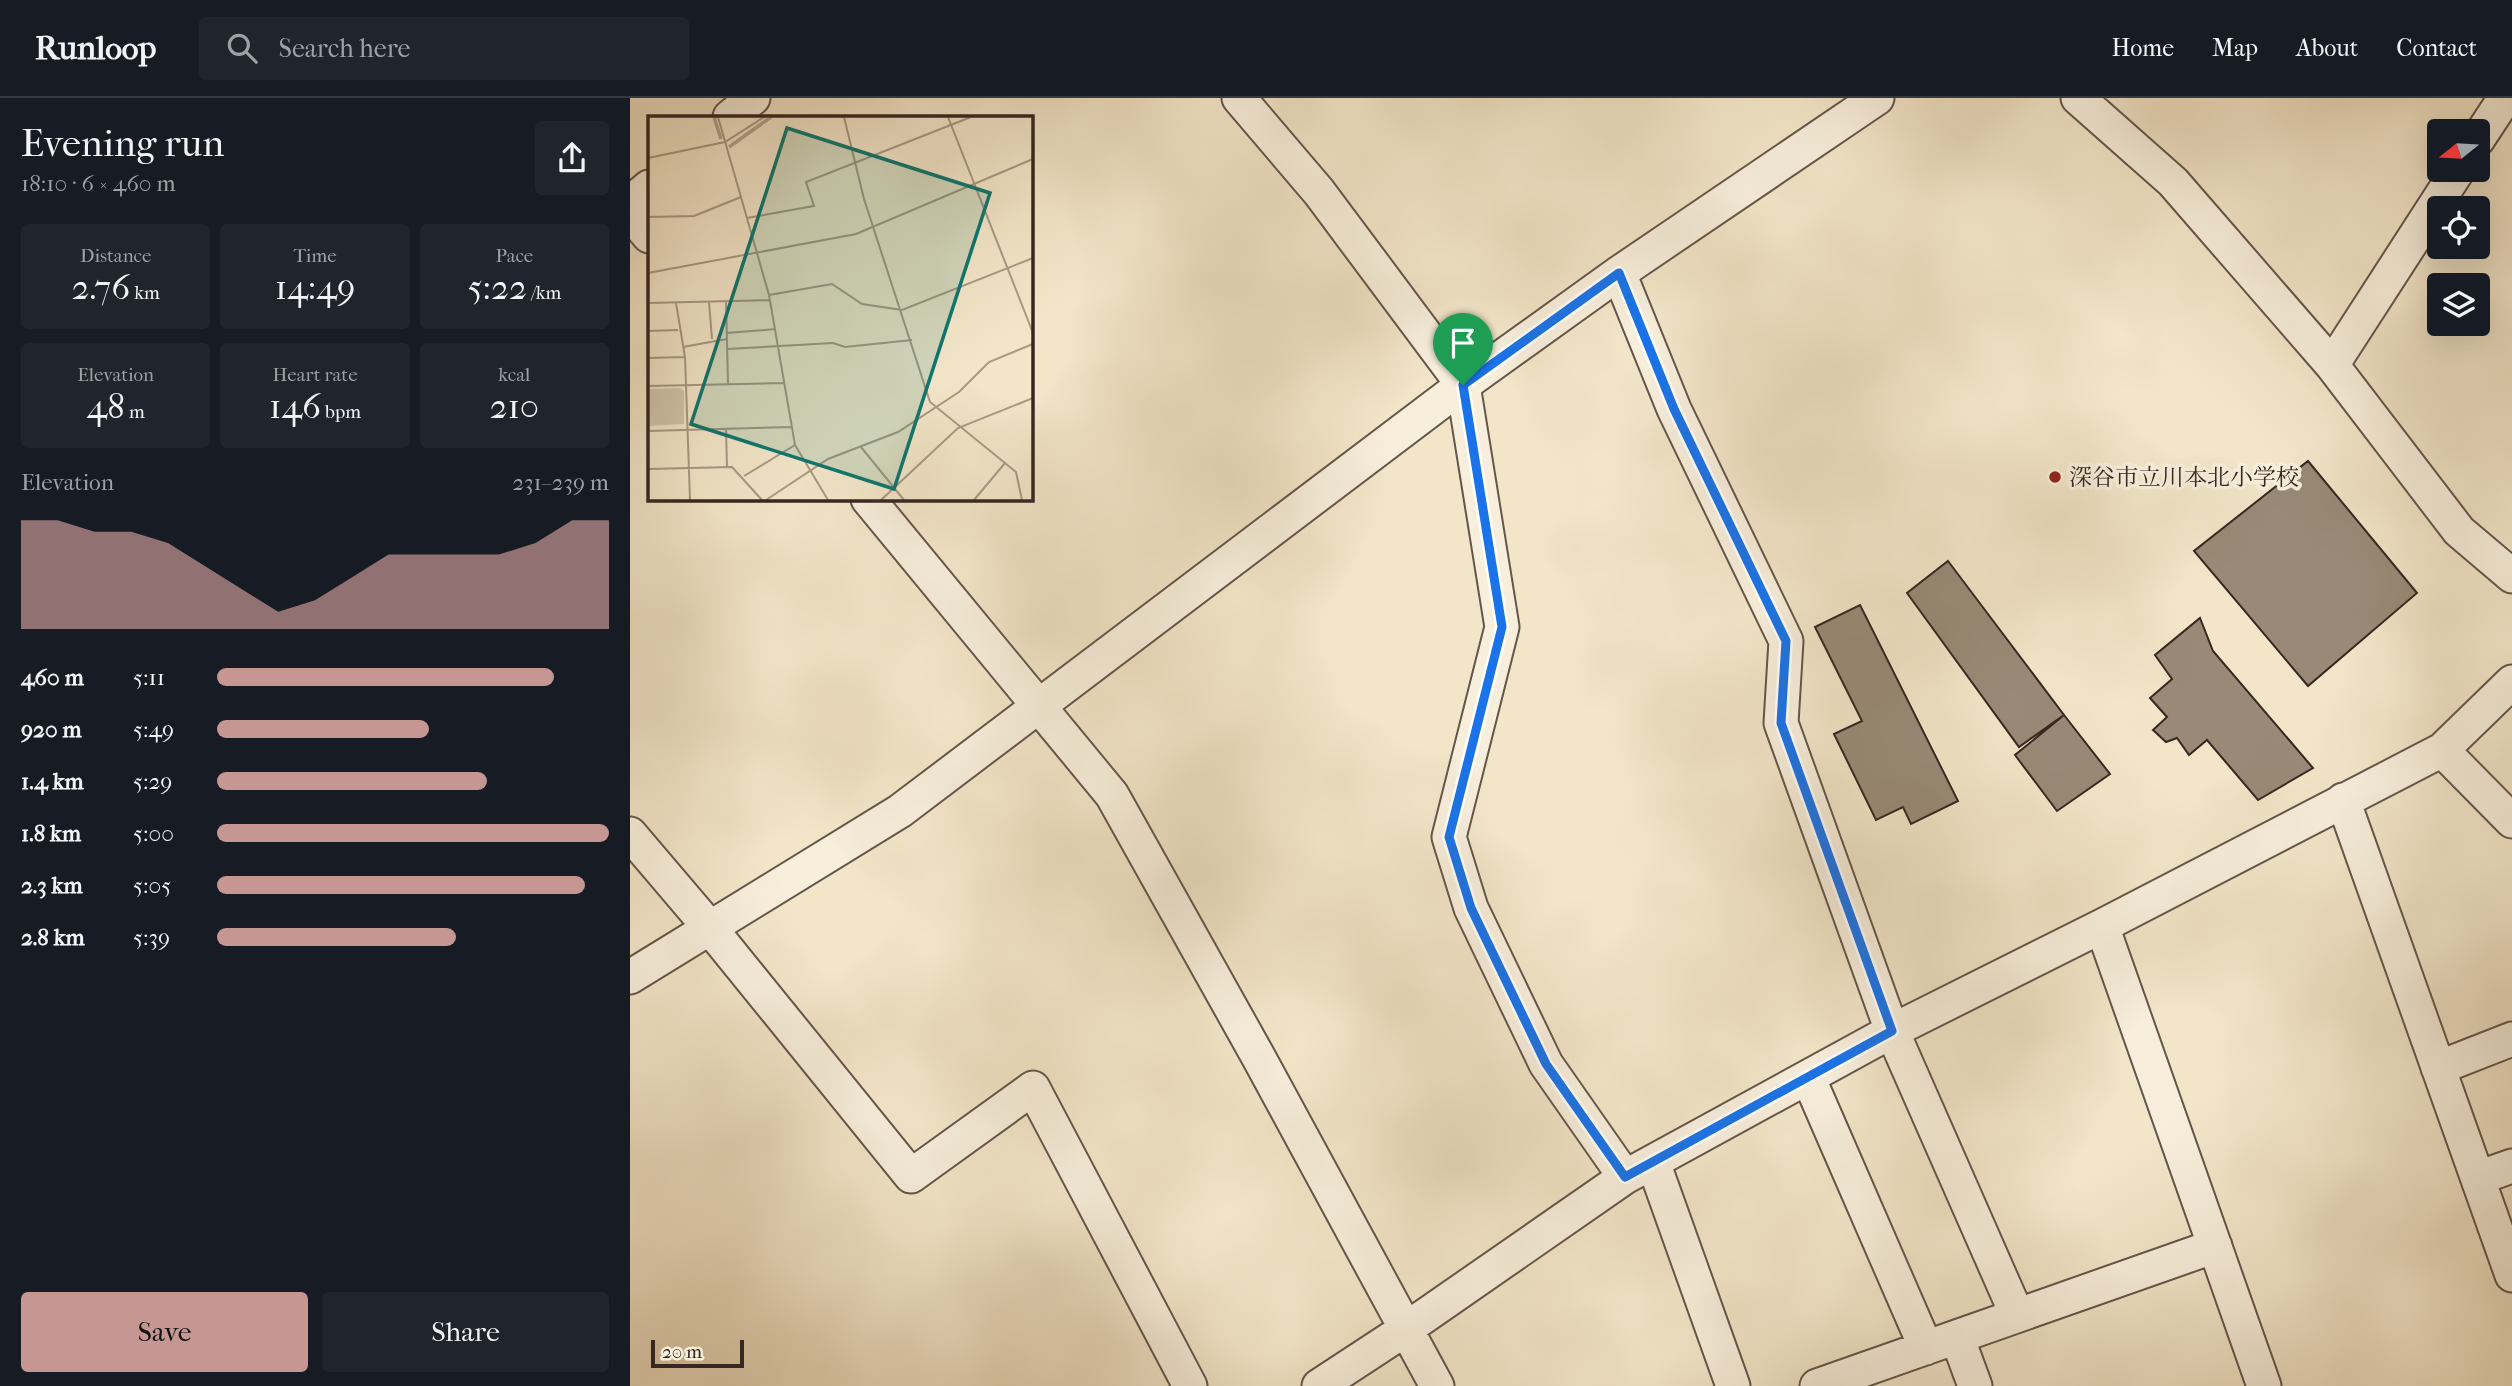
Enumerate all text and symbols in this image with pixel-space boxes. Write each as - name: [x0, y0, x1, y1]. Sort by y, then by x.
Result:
- search box: [199, 17, 689, 80]
- text: Runloop: [35, 29, 157, 68]
- icon: search: [223, 29, 261, 67]
- text: Search here: [279, 33, 410, 64]
- text: Home: [2112, 34, 2174, 62]
- text: Map: [2212, 34, 2258, 62]
- text: About: [2296, 34, 2358, 62]
- text: Contact: [2396, 34, 2477, 62]
- inset map: [648, 116, 1032, 500]
- north arrow: [2427, 119, 2490, 182]
- map controls: [2427, 119, 2490, 336]
- text: Evening run: [21, 121, 224, 166]
- button: share: [535, 121, 609, 195]
- text: 18:10 · 6 × 460 m: [21, 170, 176, 197]
- button: locate: [2427, 196, 2490, 259]
- text: Distance: [80, 245, 151, 267]
- text: Time: [293, 245, 337, 267]
- text: Pace: [495, 245, 533, 267]
- text: 2.76: [72, 267, 130, 308]
- text: 14:49: [275, 267, 355, 308]
- text: 5:22: [467, 267, 527, 308]
- button: layers: [2427, 273, 2490, 336]
- text: km: [130, 282, 160, 304]
- text: /km: [527, 282, 561, 304]
- pin: [1433, 313, 1493, 385]
- icon: arrive: [1444, 324, 1482, 362]
- text: Elevation: [77, 364, 154, 386]
- text: Heart rate: [272, 364, 358, 386]
- text: kcal: [498, 364, 530, 386]
- text: 48: [87, 386, 125, 427]
- text: 146: [269, 386, 321, 427]
- text: 210: [490, 386, 539, 427]
- text: m: [125, 401, 145, 423]
- text: bpm: [321, 401, 361, 423]
- place label: 深谷市立川本北小学校: [2069, 464, 2299, 491]
- text: Elevation: [21, 469, 114, 496]
- text: 231–239 m: [512, 469, 609, 496]
- marker: 深谷市立川本北小学校: [2047, 469, 2063, 485]
- text: 460 m: [21, 664, 84, 691]
- text: 5:11: [133, 664, 165, 691]
- text: 920 m: [21, 716, 82, 743]
- text: 5:49: [133, 716, 174, 743]
- text: 1.4 km: [21, 768, 84, 795]
- text: 5:29: [133, 768, 172, 795]
- text: 1.8 km: [21, 820, 81, 847]
- text: 5:00: [133, 820, 174, 847]
- text: 2.3 km: [21, 872, 83, 899]
- text: 5:05: [133, 872, 171, 899]
- text: 2.8 km: [21, 924, 85, 951]
- text: 5:39: [133, 924, 170, 951]
- button: Save: [21, 1292, 308, 1372]
- button: Share: [322, 1292, 609, 1372]
- scale bar: [651, 1337, 744, 1369]
- text: 20 m: [662, 1341, 702, 1363]

